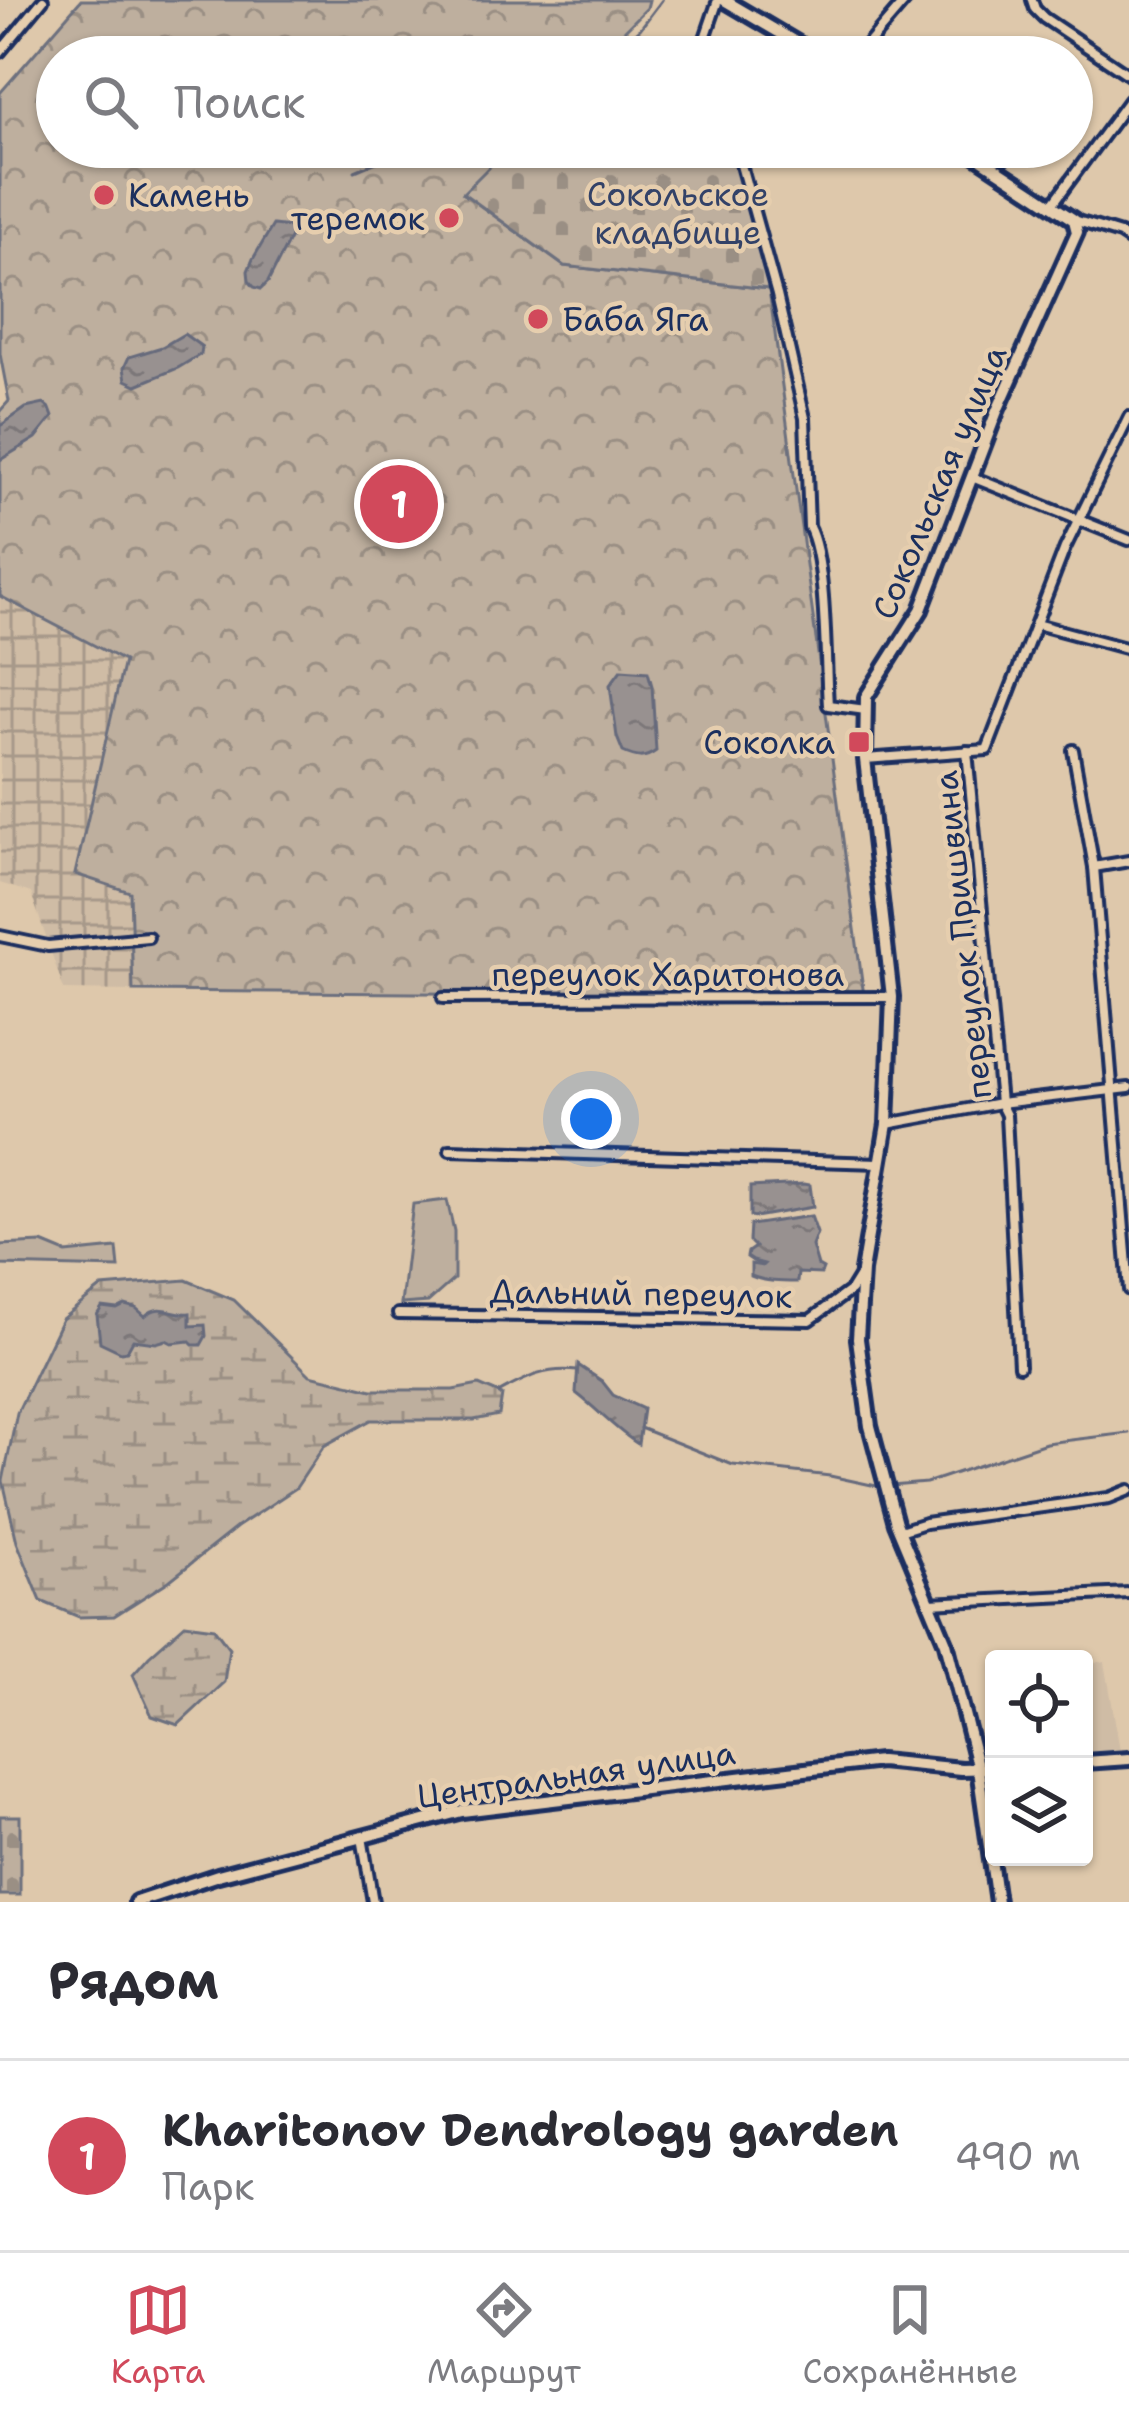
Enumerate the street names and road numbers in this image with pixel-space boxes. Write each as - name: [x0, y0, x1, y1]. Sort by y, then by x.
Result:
- street label: Сокольская улица: [861, 338, 1018, 626]
- street label: переулок Пришвина: [923, 769, 1002, 1101]
- street label: переулок Харитонова: [492, 952, 844, 997]
- street label: Дальний переулок: [489, 1268, 793, 1319]
- street label: Центральная улица: [414, 1730, 738, 1819]

